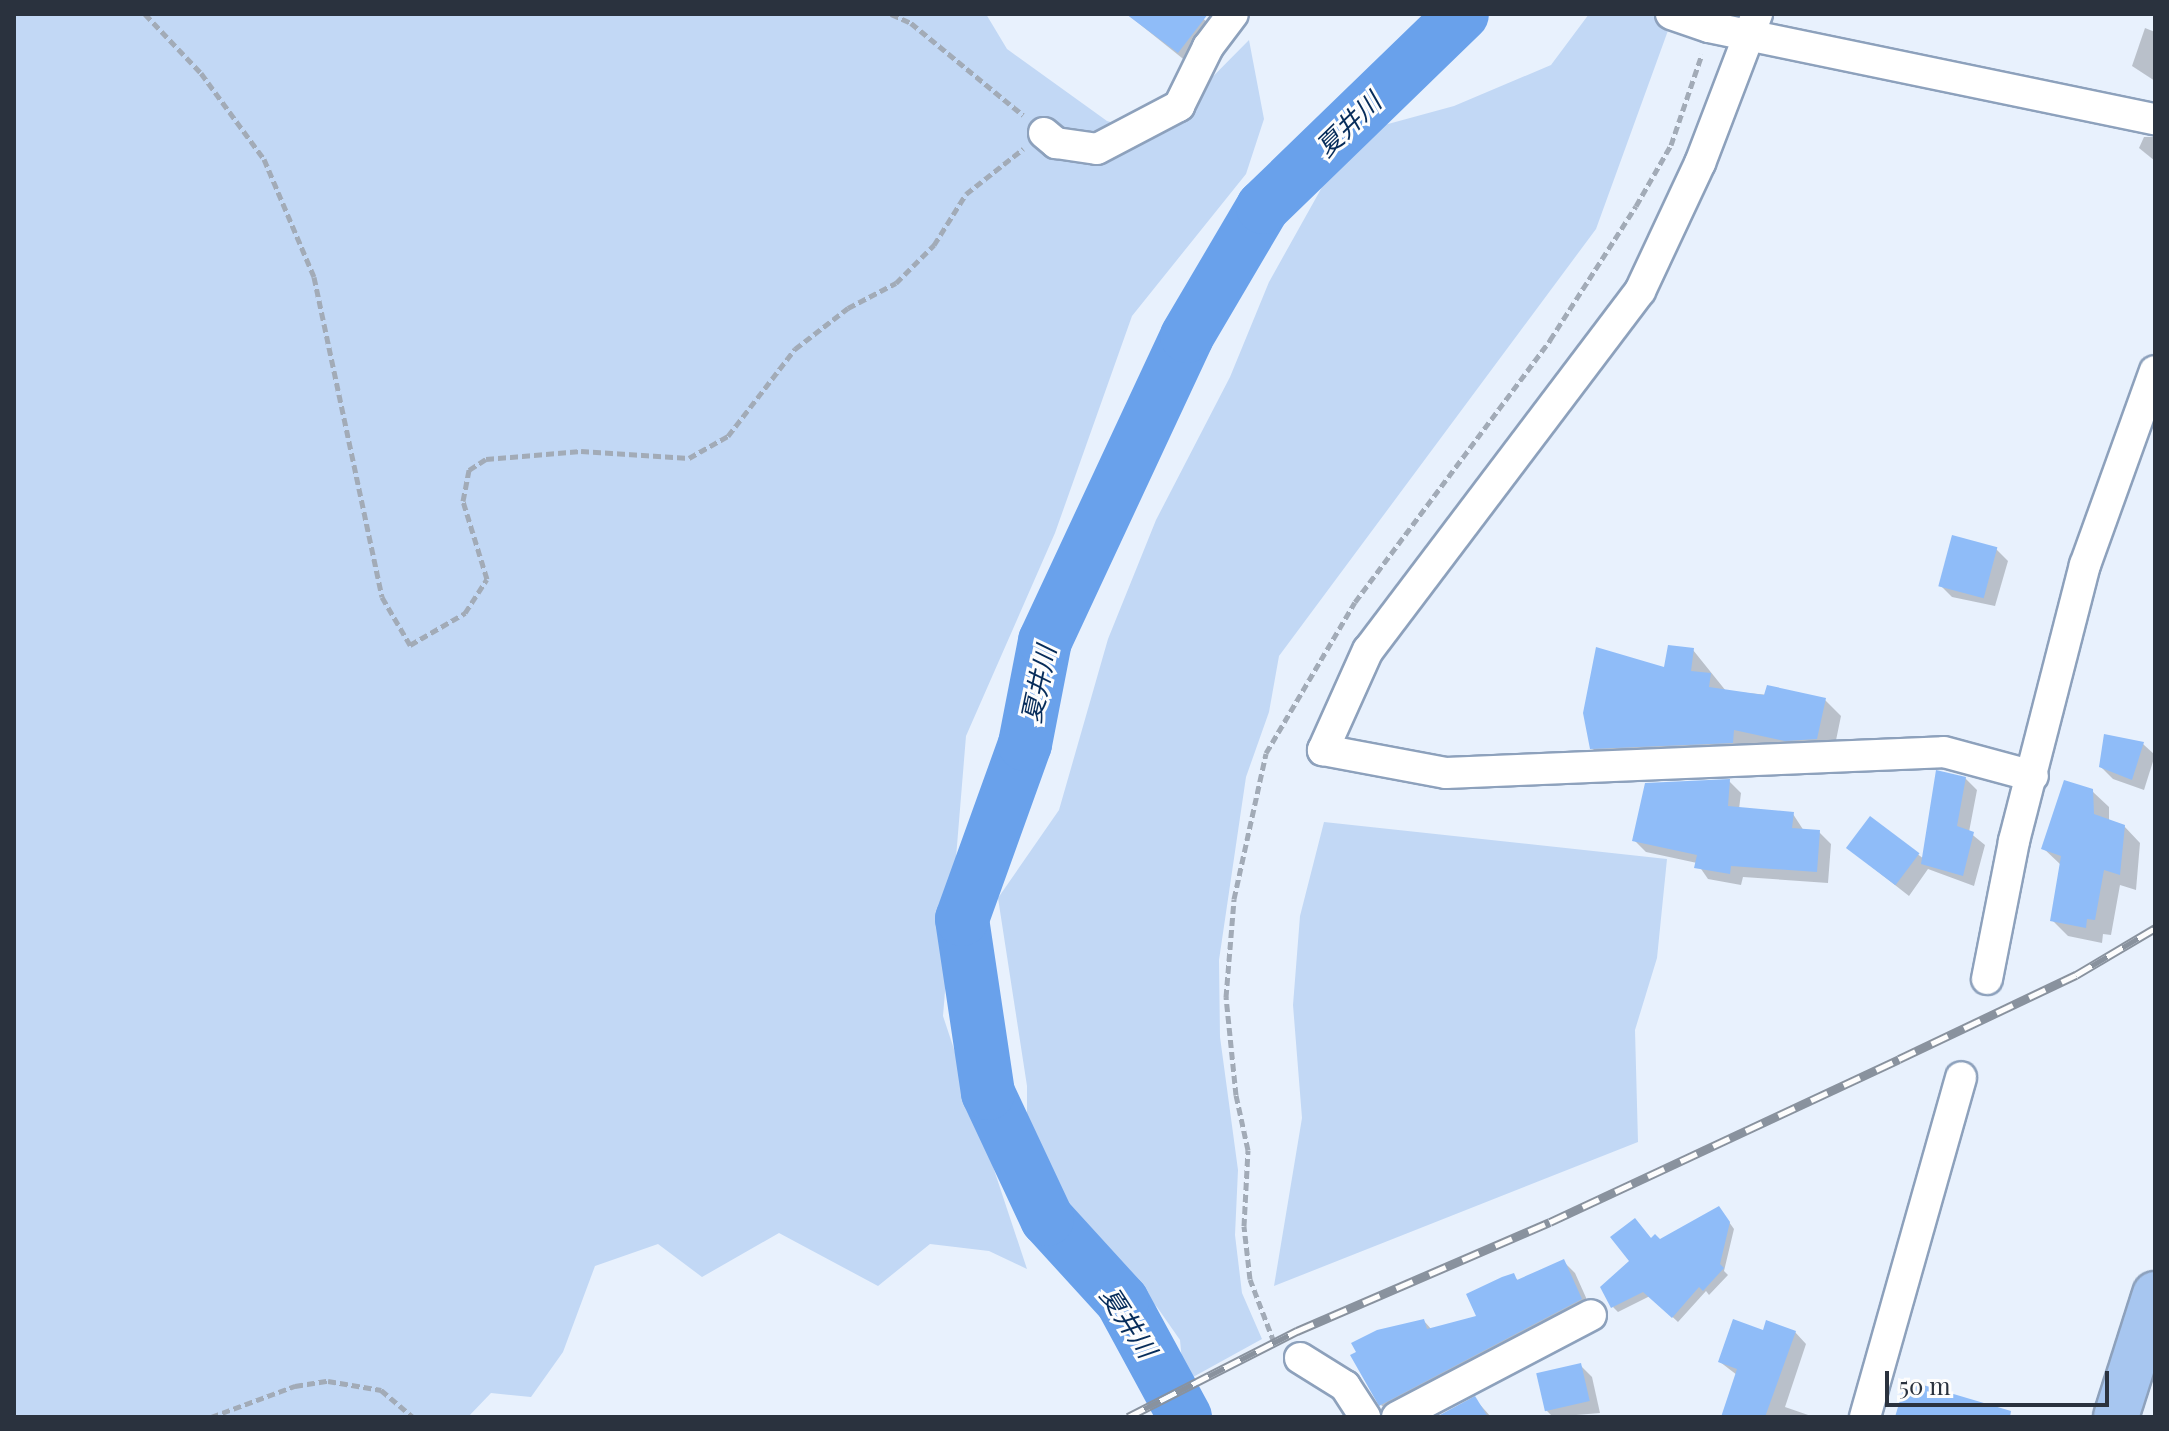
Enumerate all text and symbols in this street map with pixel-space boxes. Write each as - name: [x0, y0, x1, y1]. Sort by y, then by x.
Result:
- water label: 夏井川: [1309, 86, 1387, 162]
- water label: 夏井川: [1015, 643, 1061, 725]
- water label: 夏井川: [1095, 1281, 1163, 1363]
- scale bar: [1889, 1355, 2113, 1405]
- text: 50 m: [1899, 1369, 1951, 1401]

